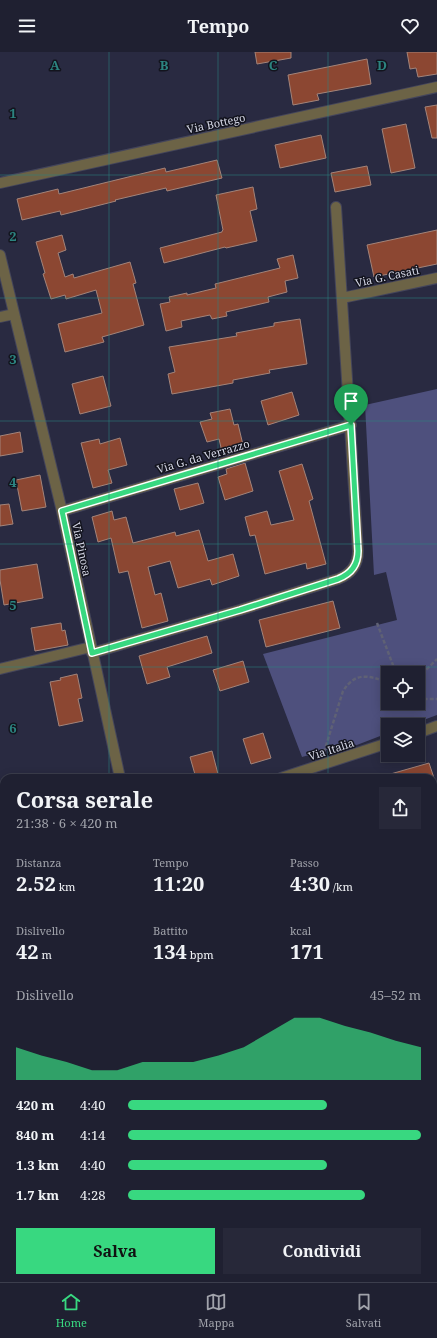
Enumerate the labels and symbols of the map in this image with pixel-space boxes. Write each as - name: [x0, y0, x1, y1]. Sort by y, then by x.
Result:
- text: A: [50, 56, 60, 74]
- text: B: [160, 56, 169, 74]
- text: C: [269, 56, 278, 74]
- text: D: [377, 56, 387, 74]
- text: 1: [9, 104, 17, 122]
- street label: Via Bottego: [185, 109, 247, 137]
- text: 2: [9, 227, 17, 245]
- street label: Via G. Casati: [354, 262, 421, 290]
- text: 3: [9, 350, 17, 368]
- pin: [334, 384, 368, 425]
- street label: Via G. da Verrazzo: [155, 436, 251, 476]
- text: 4: [9, 473, 17, 491]
- street label: Via Pinosa: [69, 521, 95, 577]
- text: 5: [9, 596, 17, 614]
- text: 6: [9, 719, 17, 737]
- street label: Via Italia: [306, 735, 356, 763]

